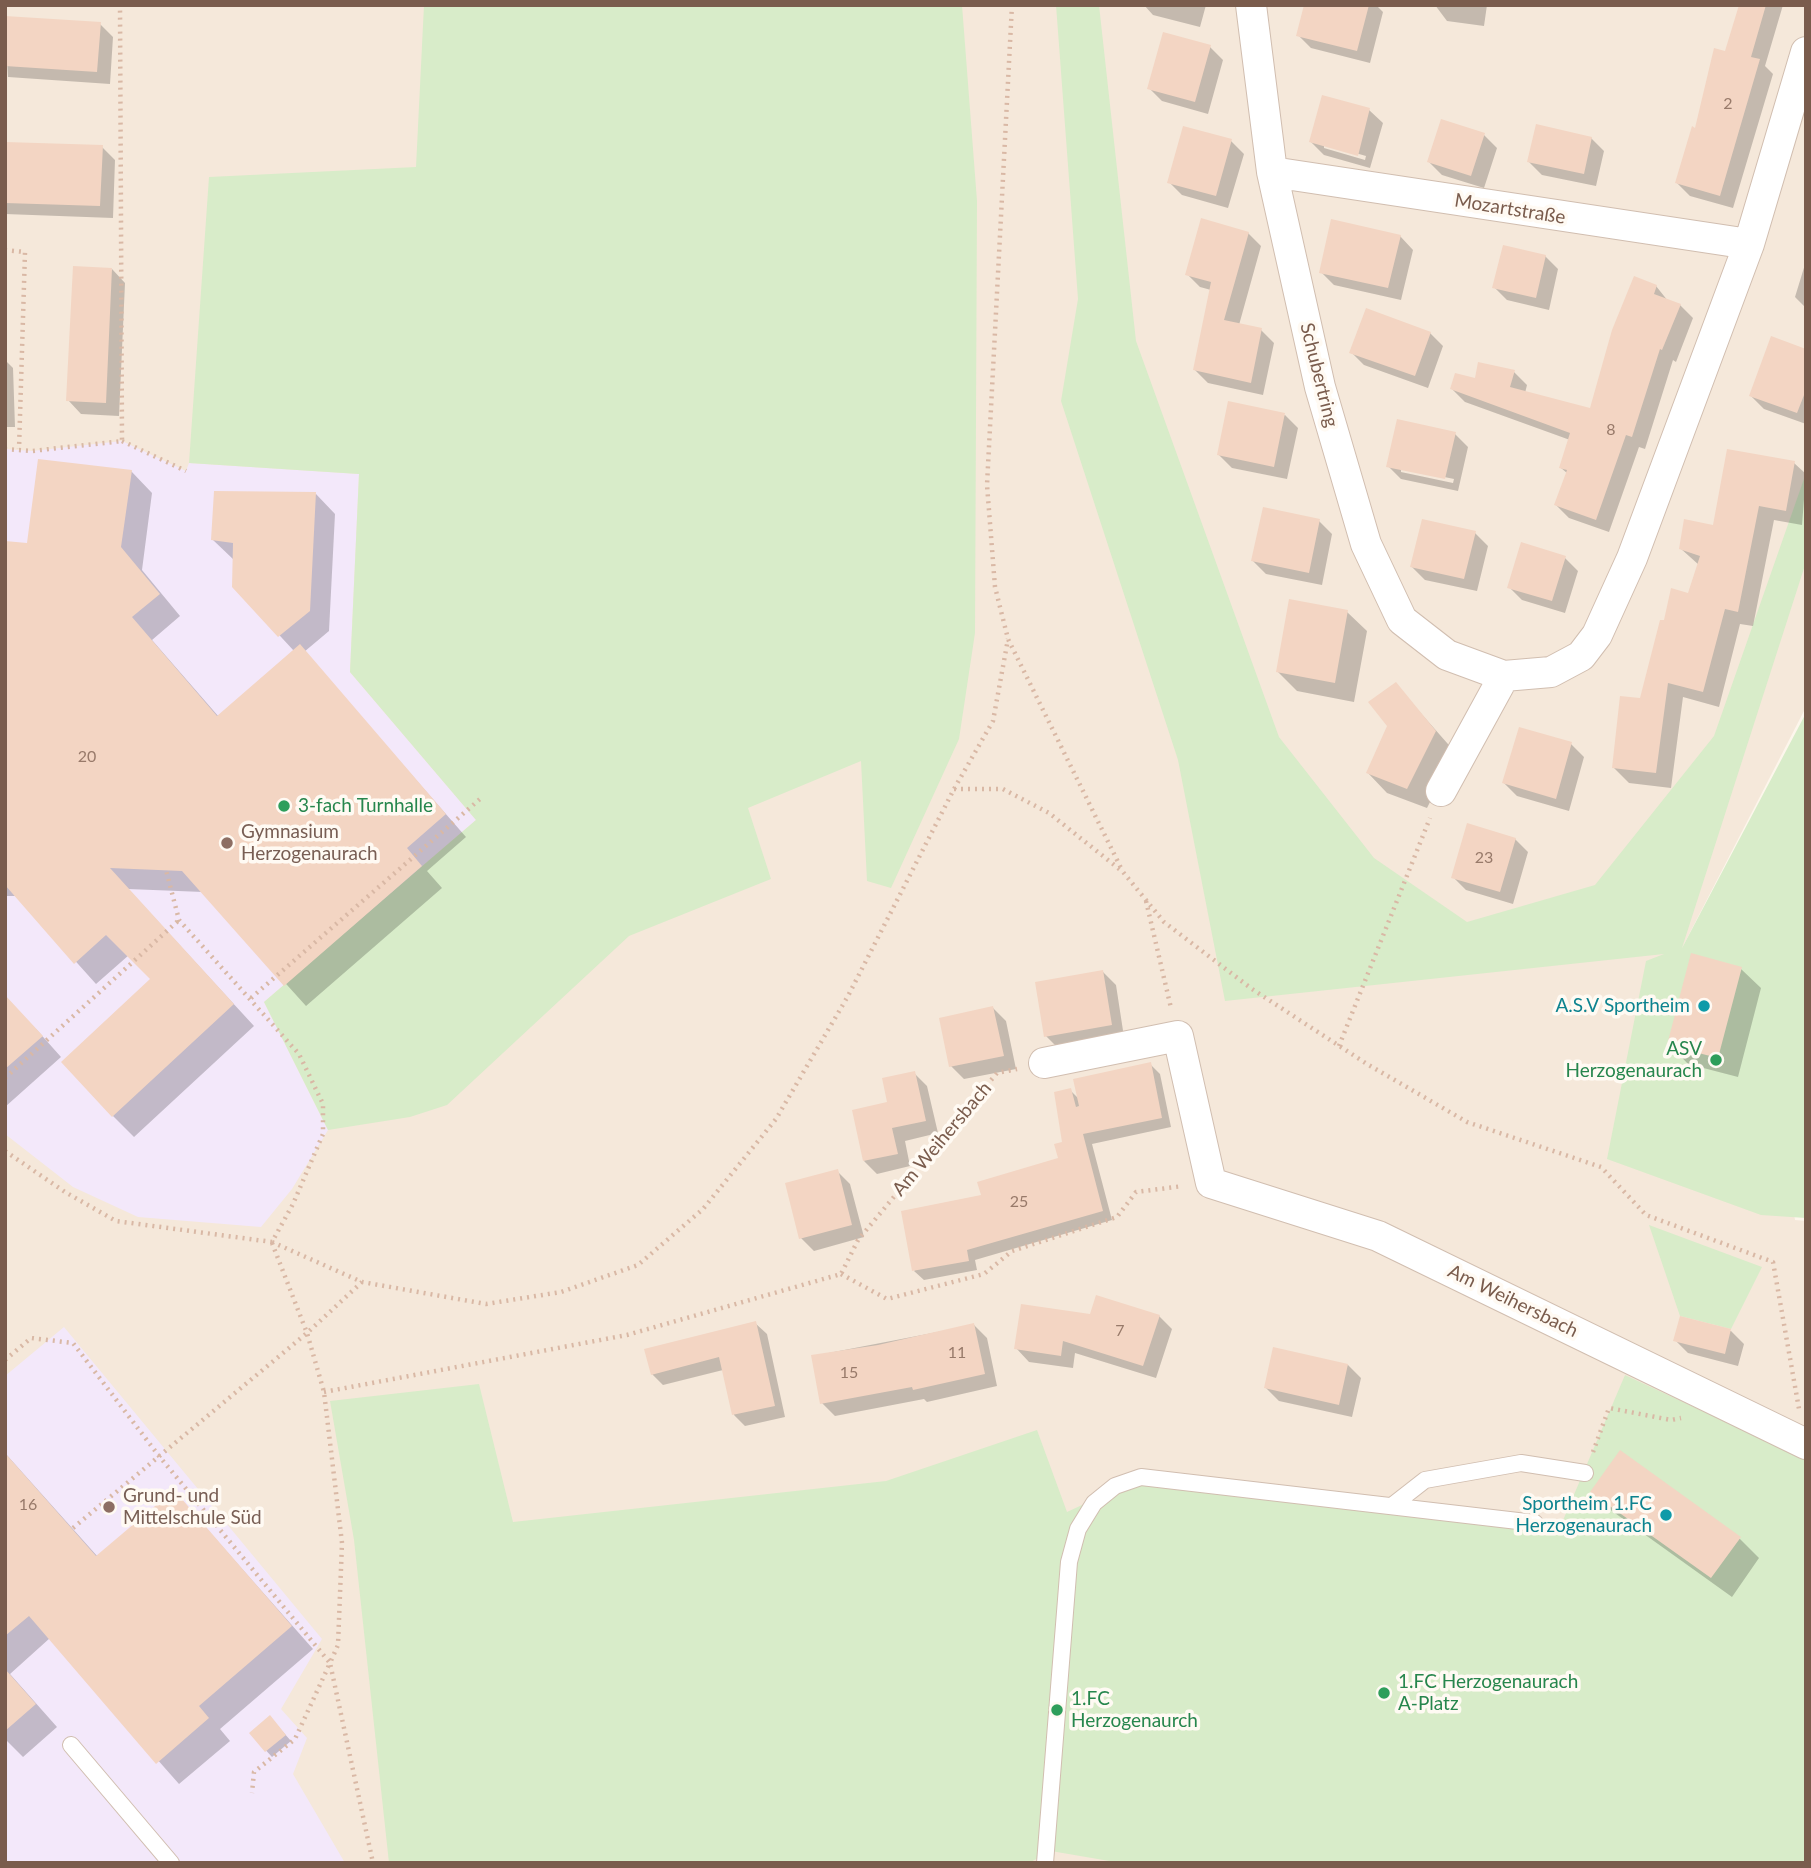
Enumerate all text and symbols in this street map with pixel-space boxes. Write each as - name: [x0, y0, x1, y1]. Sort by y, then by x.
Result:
- house number: 2: [1723, 94, 1733, 114]
- street label: Mozartstraße: [1453, 189, 1567, 229]
- street label: Schubertring: [1295, 320, 1343, 430]
- house number: 8: [1606, 420, 1616, 440]
- house number: 20: [78, 747, 96, 767]
- place label: 3-fach Turnhalle: [298, 795, 433, 817]
- marker: 3-fach Turnhalle: [276, 798, 292, 814]
- place label: Gymnasium Herzogenaurach: [241, 821, 378, 865]
- marker: Gymnasium Herzogenaurach: [219, 835, 235, 851]
- house number: 23: [1475, 848, 1493, 868]
- place label: A.S.V Sportheim: [1555, 995, 1690, 1017]
- marker: A.S.V Sportheim: [1696, 998, 1712, 1014]
- place label: ASV Herzogenaurach: [1565, 1038, 1702, 1082]
- marker: ASV Herzogenaurach: [1708, 1052, 1724, 1068]
- street label: Am Weihersbach: [888, 1077, 996, 1201]
- house number: 25: [1010, 1192, 1028, 1212]
- street label: Am Weihersbach: [1444, 1260, 1582, 1342]
- house number: 7: [1115, 1321, 1125, 1341]
- house number: 11: [948, 1343, 966, 1363]
- house number: 15: [840, 1363, 858, 1383]
- place label: Grund- und Mittelschule Süd: [123, 1485, 262, 1529]
- place label: Sportheim 1.FC Herzogenaurach: [1515, 1493, 1652, 1537]
- house number: 16: [19, 1495, 37, 1515]
- marker: Grund- und Mittelschule Süd: [101, 1499, 117, 1515]
- marker: Sportheim 1.FC Herzogenaurach: [1658, 1507, 1674, 1523]
- place label: 1.FC Herzogenaurach A-Platz: [1398, 1671, 1578, 1715]
- marker: 1.FC Herzogenaurach A-Platz: [1376, 1685, 1392, 1701]
- place label: 1.FC Herzogenaurch: [1071, 1688, 1198, 1732]
- marker: 1.FC Herzogenaurch: [1049, 1702, 1065, 1718]

